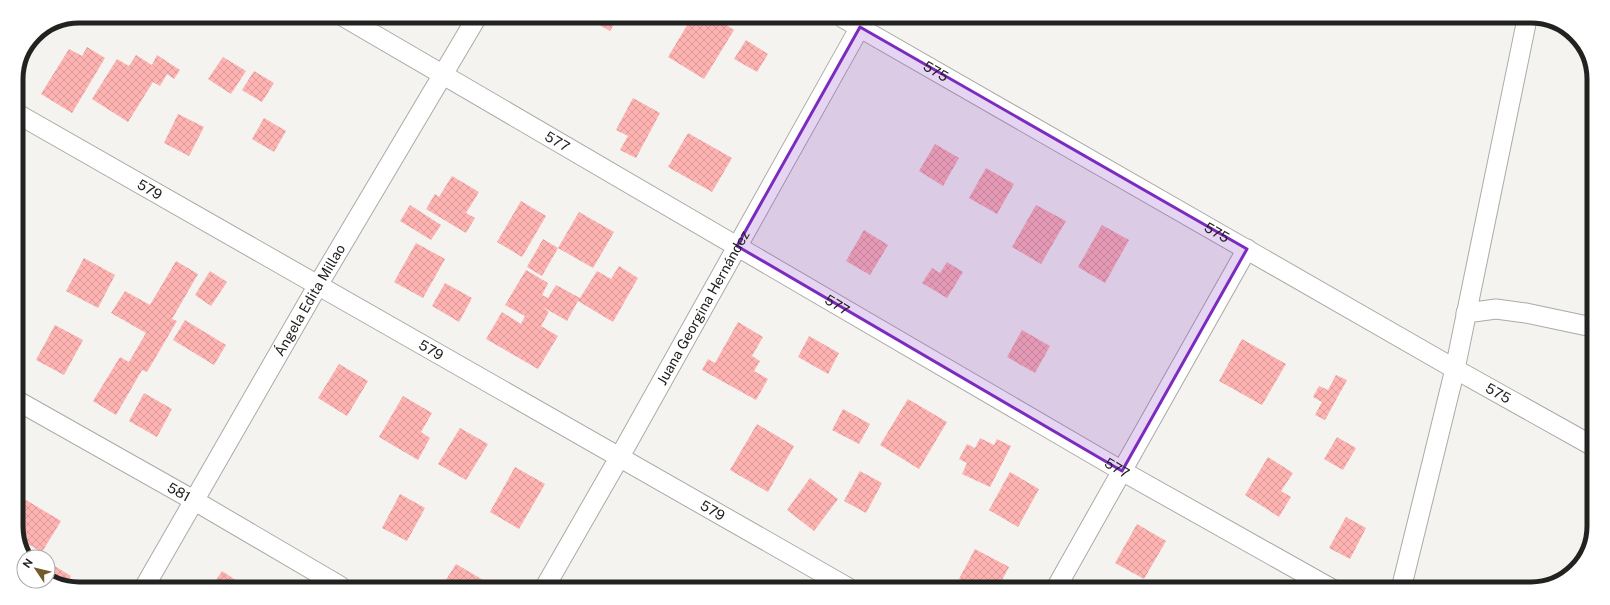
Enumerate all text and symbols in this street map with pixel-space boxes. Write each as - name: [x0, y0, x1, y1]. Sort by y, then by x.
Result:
- street label: 575: [920, 58, 951, 85]
- street label: 577: [542, 128, 573, 155]
- street label: 579: [135, 176, 165, 203]
- street label: 575: [1201, 219, 1232, 246]
- street label: Juana Georgina Hernández: [654, 227, 753, 388]
- street label: Ángela Edita Millao: [270, 241, 348, 359]
- street label: 577: [822, 291, 852, 318]
- street label: 579: [416, 336, 447, 363]
- street label: 575: [1483, 380, 1514, 407]
- street label: 577: [1102, 455, 1132, 482]
- street label: 581: [165, 479, 193, 505]
- street label: 579: [697, 497, 728, 524]
- north arrow: [16, 549, 56, 589]
- text: N: [20, 556, 35, 570]

